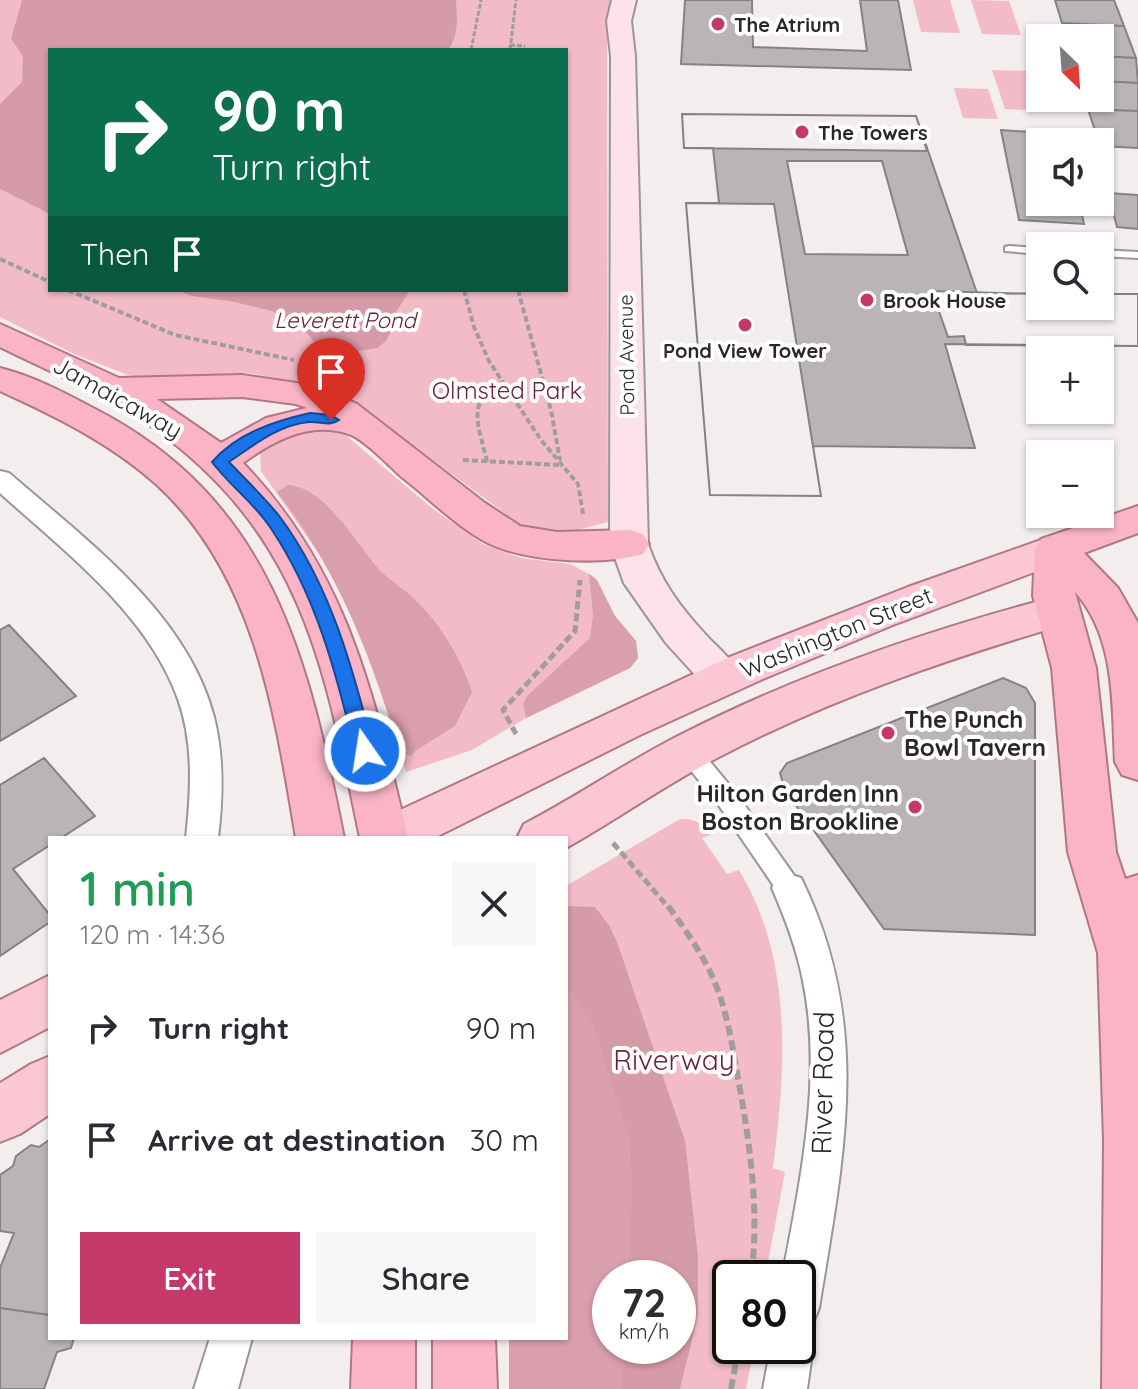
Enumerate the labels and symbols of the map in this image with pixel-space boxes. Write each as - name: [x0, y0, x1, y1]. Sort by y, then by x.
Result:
- place label: The Atrium: [734, 12, 840, 37]
- marker: The Atrium: [709, 15, 727, 33]
- north arrow: [1026, 24, 1114, 112]
- place label: The Towers: [818, 120, 928, 145]
- marker: The Towers: [793, 123, 811, 141]
- place label: Brook House: [883, 288, 1006, 313]
- marker: Brook House: [858, 291, 876, 309]
- street label: Pond Avenue: [612, 294, 640, 416]
- water label: Leverett Pond: [274, 306, 418, 334]
- marker: Pond View Tower: [736, 316, 754, 334]
- pin: [297, 338, 365, 420]
- place label: Pond View Tower: [663, 338, 827, 363]
- street label: Jamaicaway: [48, 349, 188, 445]
- park label: Olmsted Park: [432, 375, 582, 405]
- street label: Washington Street: [735, 580, 937, 684]
- place label: The Punch Bowl Tavern: [904, 704, 1046, 762]
- position arrow: [323, 709, 407, 793]
- marker: The Punch Bowl Tavern: [879, 724, 897, 742]
- place label: Hilton Garden Inn Boston Brookline: [697, 778, 899, 836]
- marker: Hilton Garden Inn Boston Brookline: [906, 798, 924, 816]
- street label: River Road: [803, 1011, 841, 1155]
- park label: Riverway: [613, 1042, 735, 1077]
- speed limit sign: 80: [712, 1260, 816, 1364]

